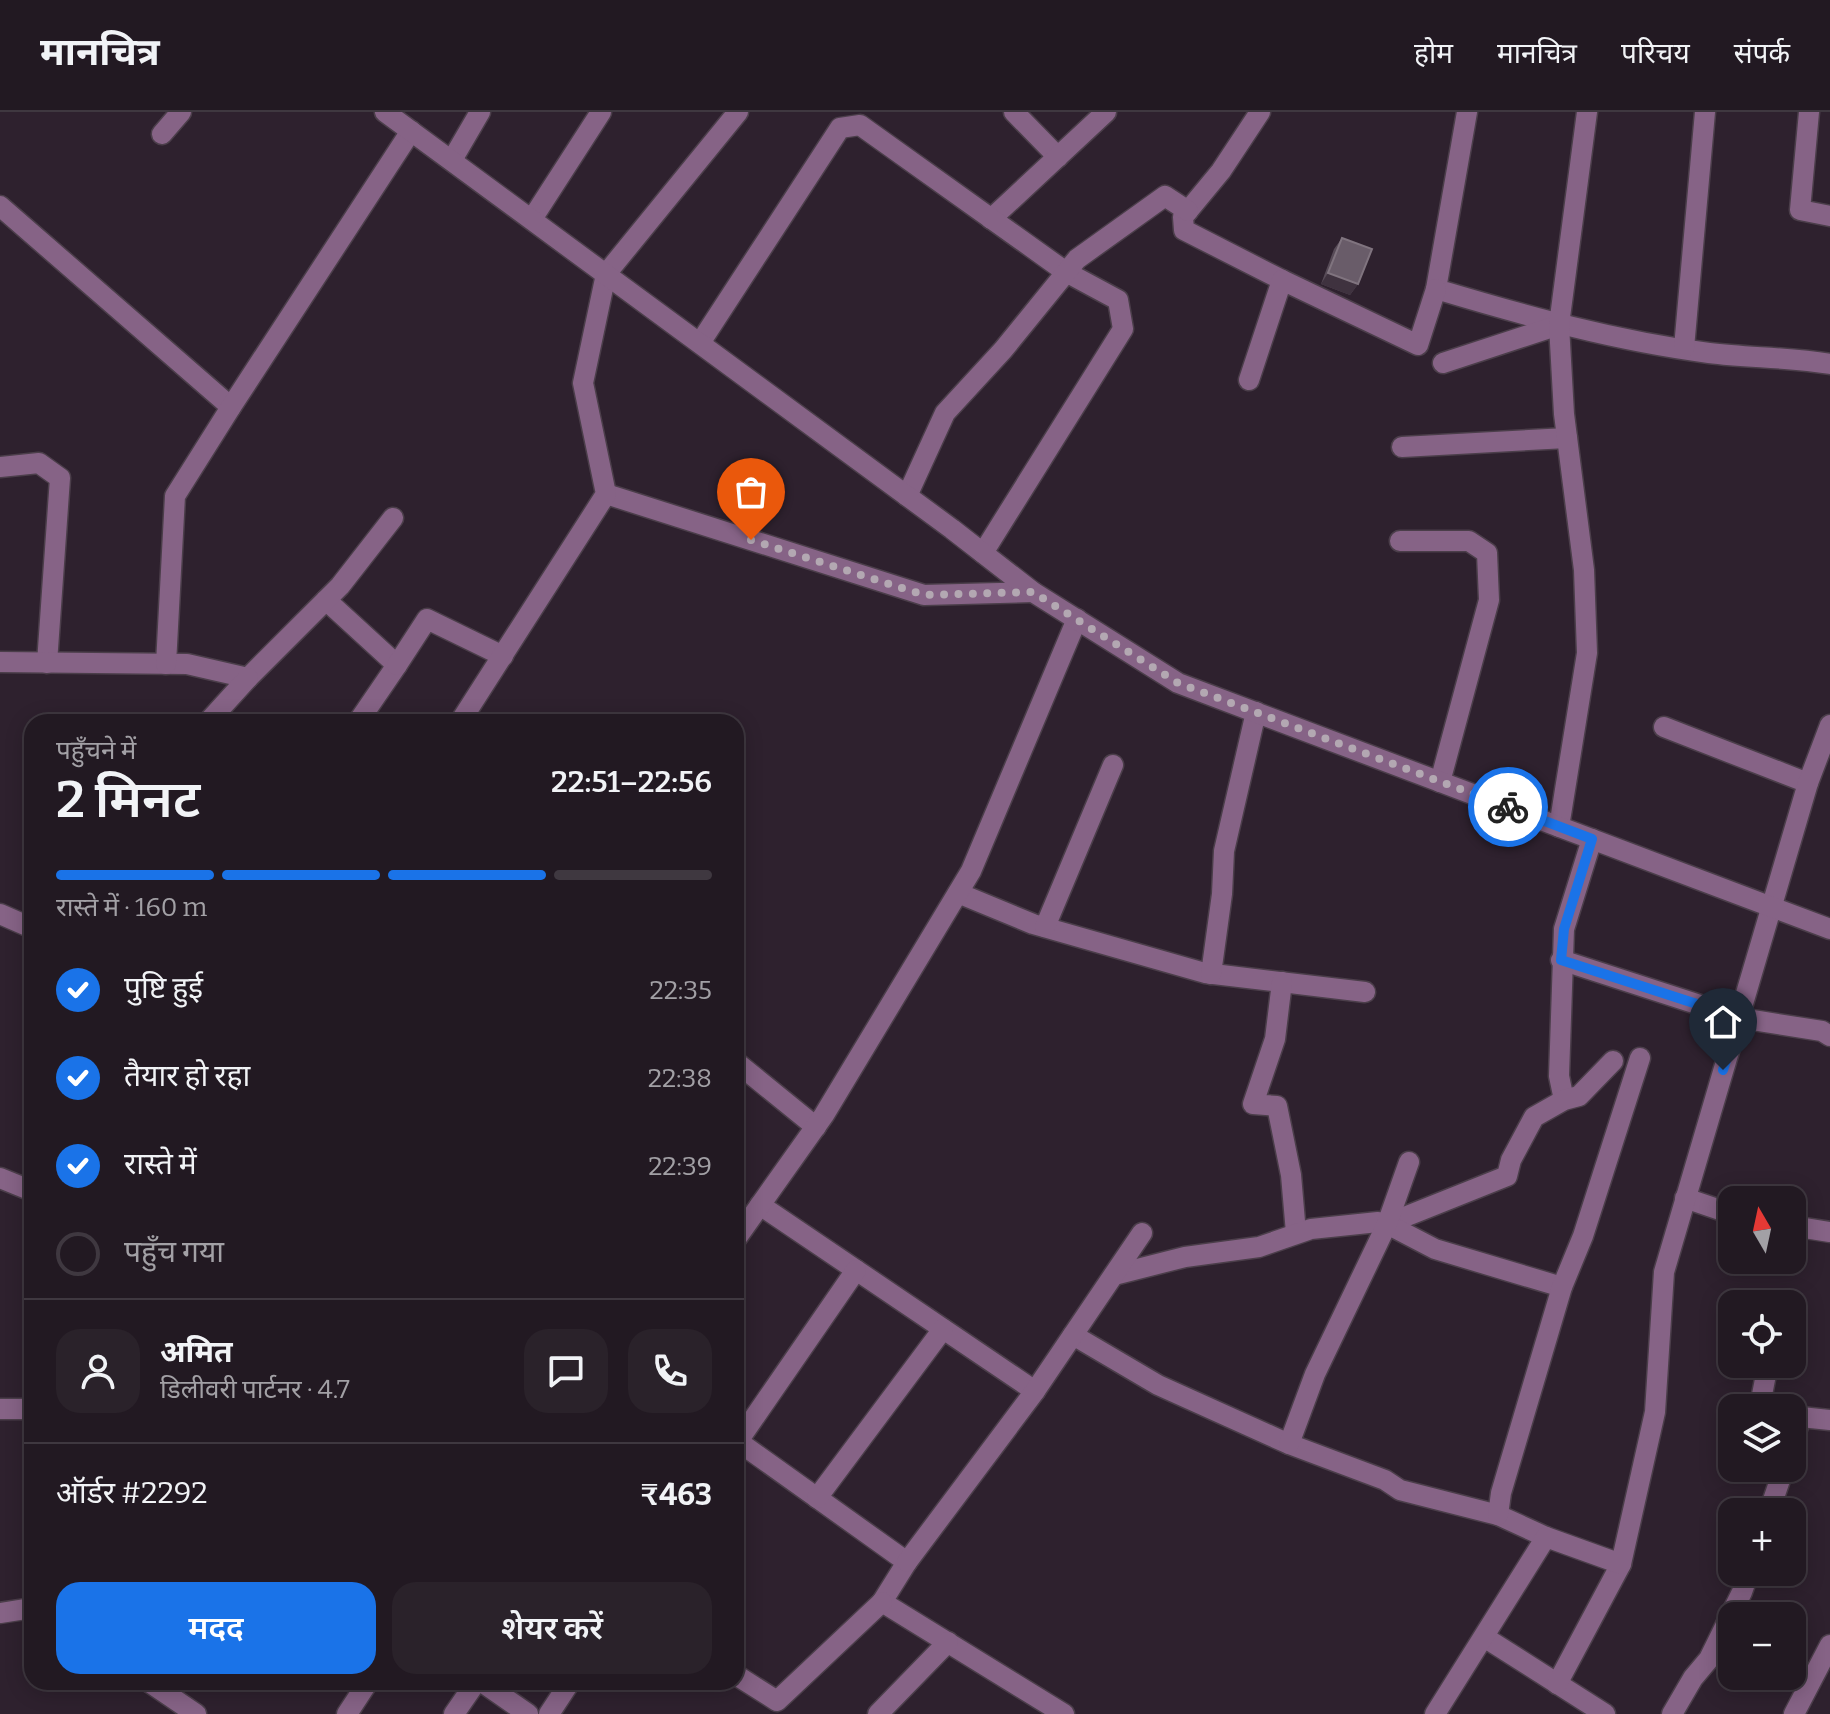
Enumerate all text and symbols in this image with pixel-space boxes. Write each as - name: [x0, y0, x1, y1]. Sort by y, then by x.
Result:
- text: मानचित्र: [40, 29, 160, 75]
- text: होम: [1414, 37, 1453, 70]
- text: मानचित्र: [1497, 37, 1577, 70]
- text: परिचय: [1621, 37, 1690, 70]
- text: संपर्क: [1734, 37, 1790, 70]
- pin: [717, 458, 785, 540]
- icon: bag: [729, 470, 773, 514]
- text: पहुँचने में: [56, 735, 136, 766]
- text: 22:51–22:56: [551, 764, 712, 800]
- courier: [1468, 767, 1548, 847]
- text: 2 मिनट: [56, 768, 200, 831]
- icon: bike: [1486, 785, 1530, 829]
- text: रास्ते में · 160 m: [56, 892, 207, 923]
- icon: check: [56, 968, 100, 1012]
- text: पुष्टि हुई: [124, 970, 203, 1006]
- text: 22:35: [650, 975, 712, 1006]
- pin: [1689, 988, 1757, 1070]
- icon: home: [1701, 1000, 1745, 1044]
- icon: check: [56, 1056, 100, 1100]
- text: तैयार हो रहा: [124, 1058, 250, 1094]
- text: 22:38: [648, 1063, 712, 1094]
- icon: check: [56, 1144, 100, 1188]
- text: रास्ते में: [124, 1146, 197, 1182]
- text: 22:39: [648, 1151, 712, 1182]
- north arrow: [1718, 1186, 1806, 1274]
- map controls: [1718, 1186, 1806, 1690]
- text: पहुँच गया: [124, 1234, 224, 1270]
- button: locate: [1718, 1290, 1806, 1378]
- button: person: [56, 1329, 140, 1413]
- button: chat: [524, 1329, 608, 1413]
- button: phone: [628, 1329, 712, 1413]
- text: अमित: [160, 1334, 233, 1370]
- text: डिलीवरी पार्टनर · 4.7: [160, 1374, 350, 1405]
- button: layers: [1718, 1394, 1806, 1482]
- text: ऑर्डर #2292: [56, 1475, 208, 1511]
- text: ₹463: [640, 1477, 712, 1513]
- button: +: [1718, 1498, 1806, 1586]
- button: मदद: [56, 1582, 376, 1674]
- button: शेयर करें: [392, 1582, 712, 1674]
- button: −: [1718, 1602, 1806, 1690]

